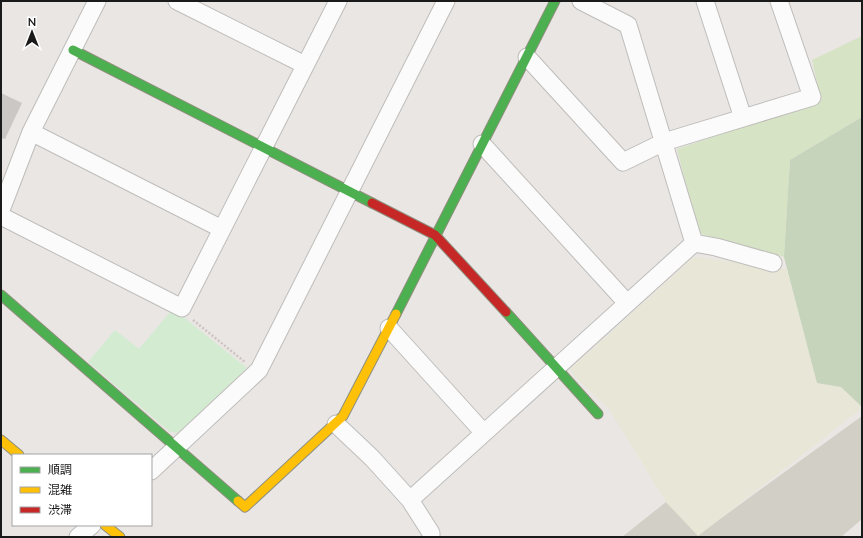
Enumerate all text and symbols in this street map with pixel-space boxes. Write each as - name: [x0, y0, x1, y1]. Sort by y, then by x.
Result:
- north arrow: [12, 12, 52, 52]
- text: N: [28, 15, 36, 28]
- legend: [12, 454, 152, 526]
- text: 順調: [48, 462, 72, 477]
- text: 混雑: [48, 482, 72, 497]
- text: 渋滞: [48, 502, 72, 517]

